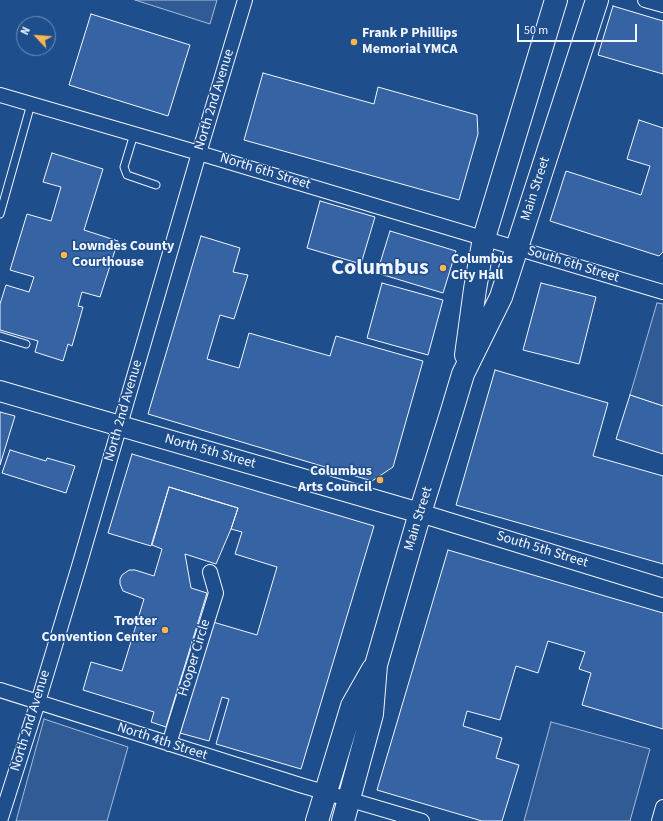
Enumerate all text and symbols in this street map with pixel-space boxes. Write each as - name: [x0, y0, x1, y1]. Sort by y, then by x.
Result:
- north arrow: [16, 16, 56, 56]
- scale bar: [519, 16, 639, 42]
- text: 50 m: [524, 22, 548, 39]
- text: N: [17, 24, 34, 38]
- place label: Frank P Phillips Memorial YMCA: [362, 26, 457, 58]
- marker: Frank P Phillips Memorial YMCA: [349, 37, 359, 47]
- street label: North 2nd Avenue: [192, 47, 238, 153]
- street label: North 6th Street: [218, 150, 312, 194]
- street label: Main Street: [518, 155, 554, 223]
- place label: Lowndes County Courthouse: [72, 239, 174, 272]
- street label: South 6th Street: [525, 243, 621, 287]
- marker: Lowndes County Courthouse: [59, 250, 69, 260]
- place label: Columbus City Hall: [451, 252, 513, 284]
- district label: Columbus: [331, 256, 429, 282]
- marker: Columbus City Hall: [438, 263, 448, 273]
- street label: North 2nd Avenue: [101, 358, 147, 464]
- street label: North 5th Street: [163, 431, 257, 473]
- place label: Columbus Arts Council: [298, 464, 372, 496]
- marker: Columbus Arts Council: [375, 475, 385, 485]
- street label: Main Street: [401, 485, 437, 553]
- street label: South 5th Street: [494, 528, 590, 572]
- place label: Trotter Convention Center: [41, 614, 157, 646]
- street label: Hooper Circle: [175, 617, 215, 699]
- marker: Trotter Convention Center: [160, 625, 170, 635]
- street label: North 2nd Avenue: [8, 668, 54, 774]
- street label: North 4th Street: [115, 720, 209, 764]

